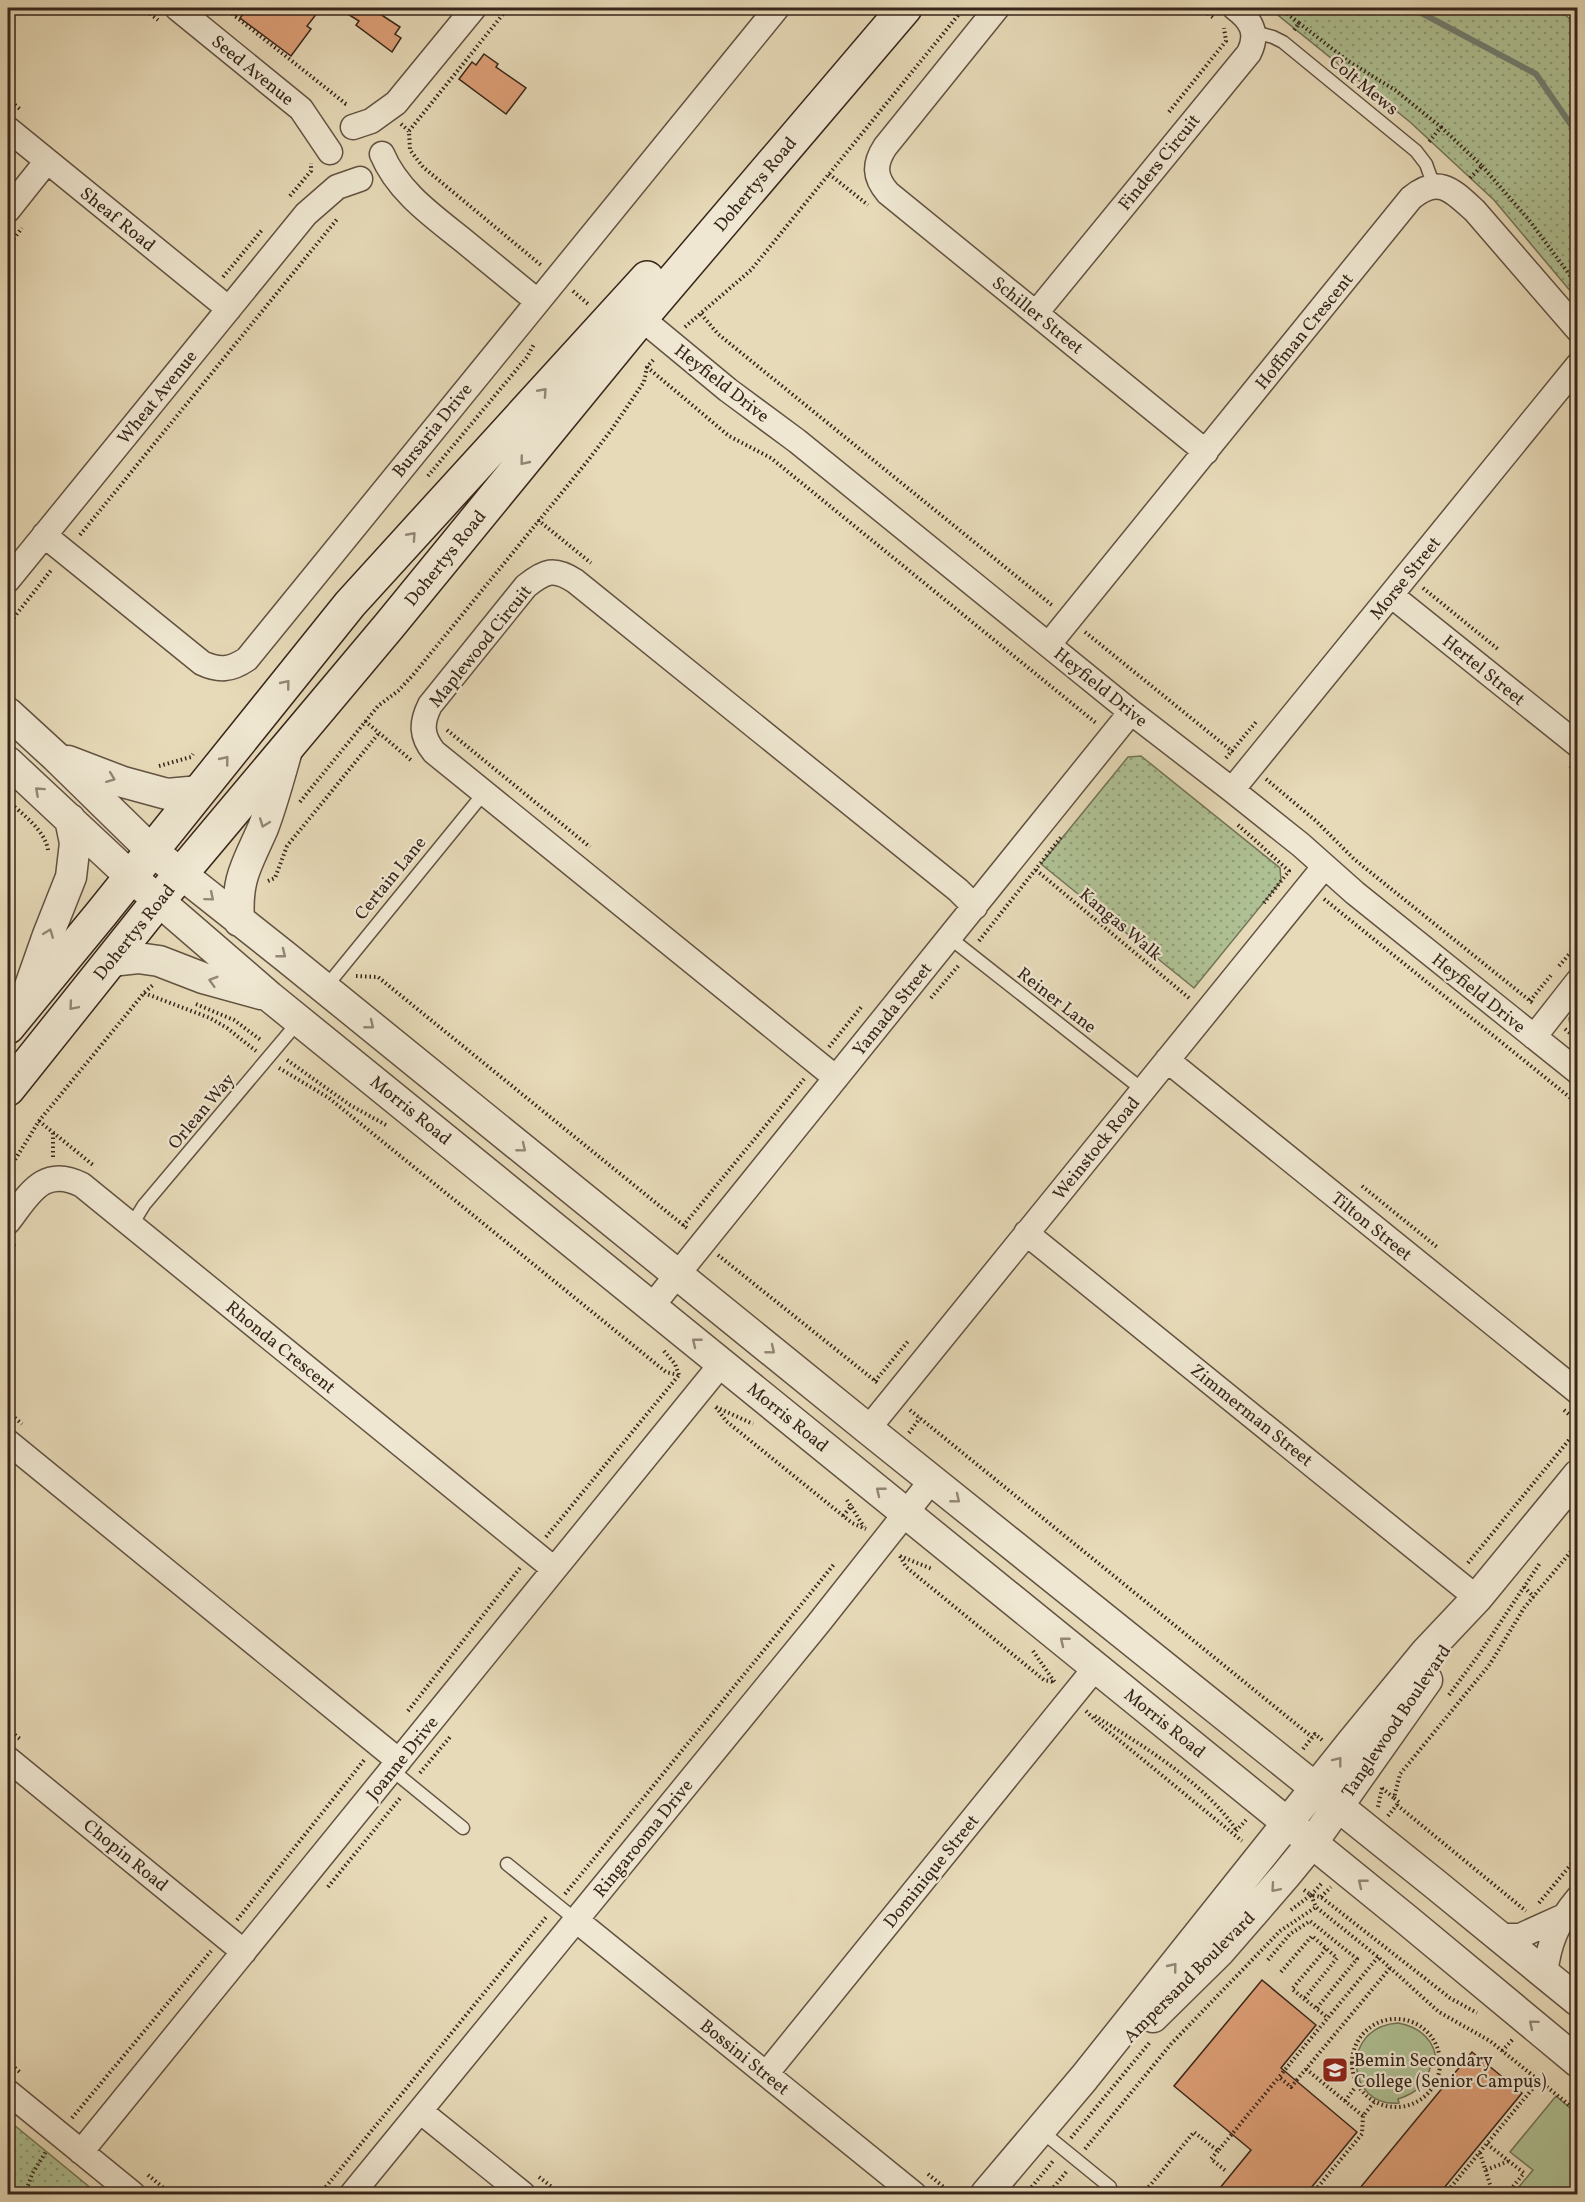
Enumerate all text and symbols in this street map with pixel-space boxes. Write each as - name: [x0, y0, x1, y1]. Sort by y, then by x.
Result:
- street label: Seed Avenue: [205, 30, 299, 112]
- street label: Colt Mews: [1323, 50, 1403, 122]
- street label: Finders Circuit: [1113, 109, 1207, 217]
- street label: Dohertys Road: [709, 132, 803, 238]
- street label: Sheaf Road: [74, 182, 160, 258]
- street label: Hoffman Crescent: [1250, 268, 1360, 396]
- street label: Schiller Street: [986, 271, 1088, 361]
- street label: Heyfield Drive: [668, 339, 774, 429]
- street label: Wheat Avenue: [112, 346, 204, 450]
- street label: Bursaria Drive: [387, 378, 479, 484]
- one-way arrow: [536, 388, 547, 398]
- one-way arrow: [520, 454, 531, 465]
- street label: Dohertys Road: [400, 505, 493, 612]
- one-way arrow: [405, 532, 416, 543]
- street label: Morse Street: [1365, 532, 1448, 626]
- street label: Maplewood Circuit: [424, 580, 538, 713]
- street label: Hertel Street: [1436, 630, 1530, 712]
- street label: Heyfield Drive: [1048, 642, 1152, 734]
- one-way arrow: [278, 680, 289, 691]
- one-way arrow: [217, 756, 228, 767]
- one-way arrow: [105, 770, 116, 783]
- one-way arrow: [35, 787, 46, 798]
- one-way arrow: [258, 817, 271, 828]
- street label: Certain Lane: [350, 832, 433, 926]
- street label: Dohertys Road: [89, 879, 182, 986]
- street label: Kangas Walk: [1073, 883, 1167, 968]
- one-way arrow: [203, 890, 214, 901]
- one-way arrow: [41, 929, 54, 939]
- one-way arrow: [276, 947, 287, 958]
- street label: Heyfield Drive: [1426, 948, 1530, 1040]
- street label: Yamada Street: [848, 958, 939, 1062]
- street label: Reiner Lane: [1011, 962, 1101, 1040]
- one-way arrow: [209, 976, 219, 988]
- one-way arrow: [70, 999, 81, 1010]
- one-way arrow: [363, 1018, 374, 1029]
- street label: Orlean Way: [163, 1068, 242, 1155]
- street label: Morris Road: [364, 1070, 456, 1152]
- street label: Weinstock Road: [1048, 1092, 1147, 1206]
- one-way arrow: [515, 1141, 526, 1152]
- street label: Tilton Street: [1325, 1187, 1417, 1268]
- street label: Rhonda Crescent: [220, 1296, 340, 1400]
- one-way arrow: [692, 1338, 703, 1349]
- one-way arrow: [764, 1343, 775, 1354]
- street label: Zimmerman Street: [1184, 1359, 1318, 1473]
- street label: Morris Road: [741, 1377, 833, 1459]
- one-way arrow: [876, 1487, 887, 1498]
- one-way arrow: [949, 1492, 960, 1503]
- one-way arrow: [1059, 1637, 1070, 1648]
- street label: Tanglewood Boulevard: [1337, 1640, 1458, 1803]
- street label: Morris Road: [1118, 1683, 1210, 1765]
- street label: Joanne Drive: [361, 1711, 445, 1806]
- one-way arrow: [1330, 1757, 1341, 1768]
- street label: Ringarooma Drive: [589, 1774, 700, 1903]
- street label: Dominique Street: [879, 1810, 986, 1934]
- street label: Chopin Road: [77, 1814, 173, 1898]
- one-way arrow: [1357, 1879, 1368, 1890]
- one-way arrow: [1271, 1881, 1282, 1892]
- street label: Ampersand Boulevard: [1119, 1907, 1261, 2049]
- one-way arrow: [1165, 1963, 1176, 1974]
- street label: Bossini Street: [694, 2014, 794, 2102]
- one-way arrow: [1528, 2020, 1539, 2031]
- place label: Bemin Secondary College (Senior Campus): [1354, 2049, 1546, 2095]
- school or university icon: Bemin Secondary College (Senior Campus): [1320, 2055, 1350, 2085]

